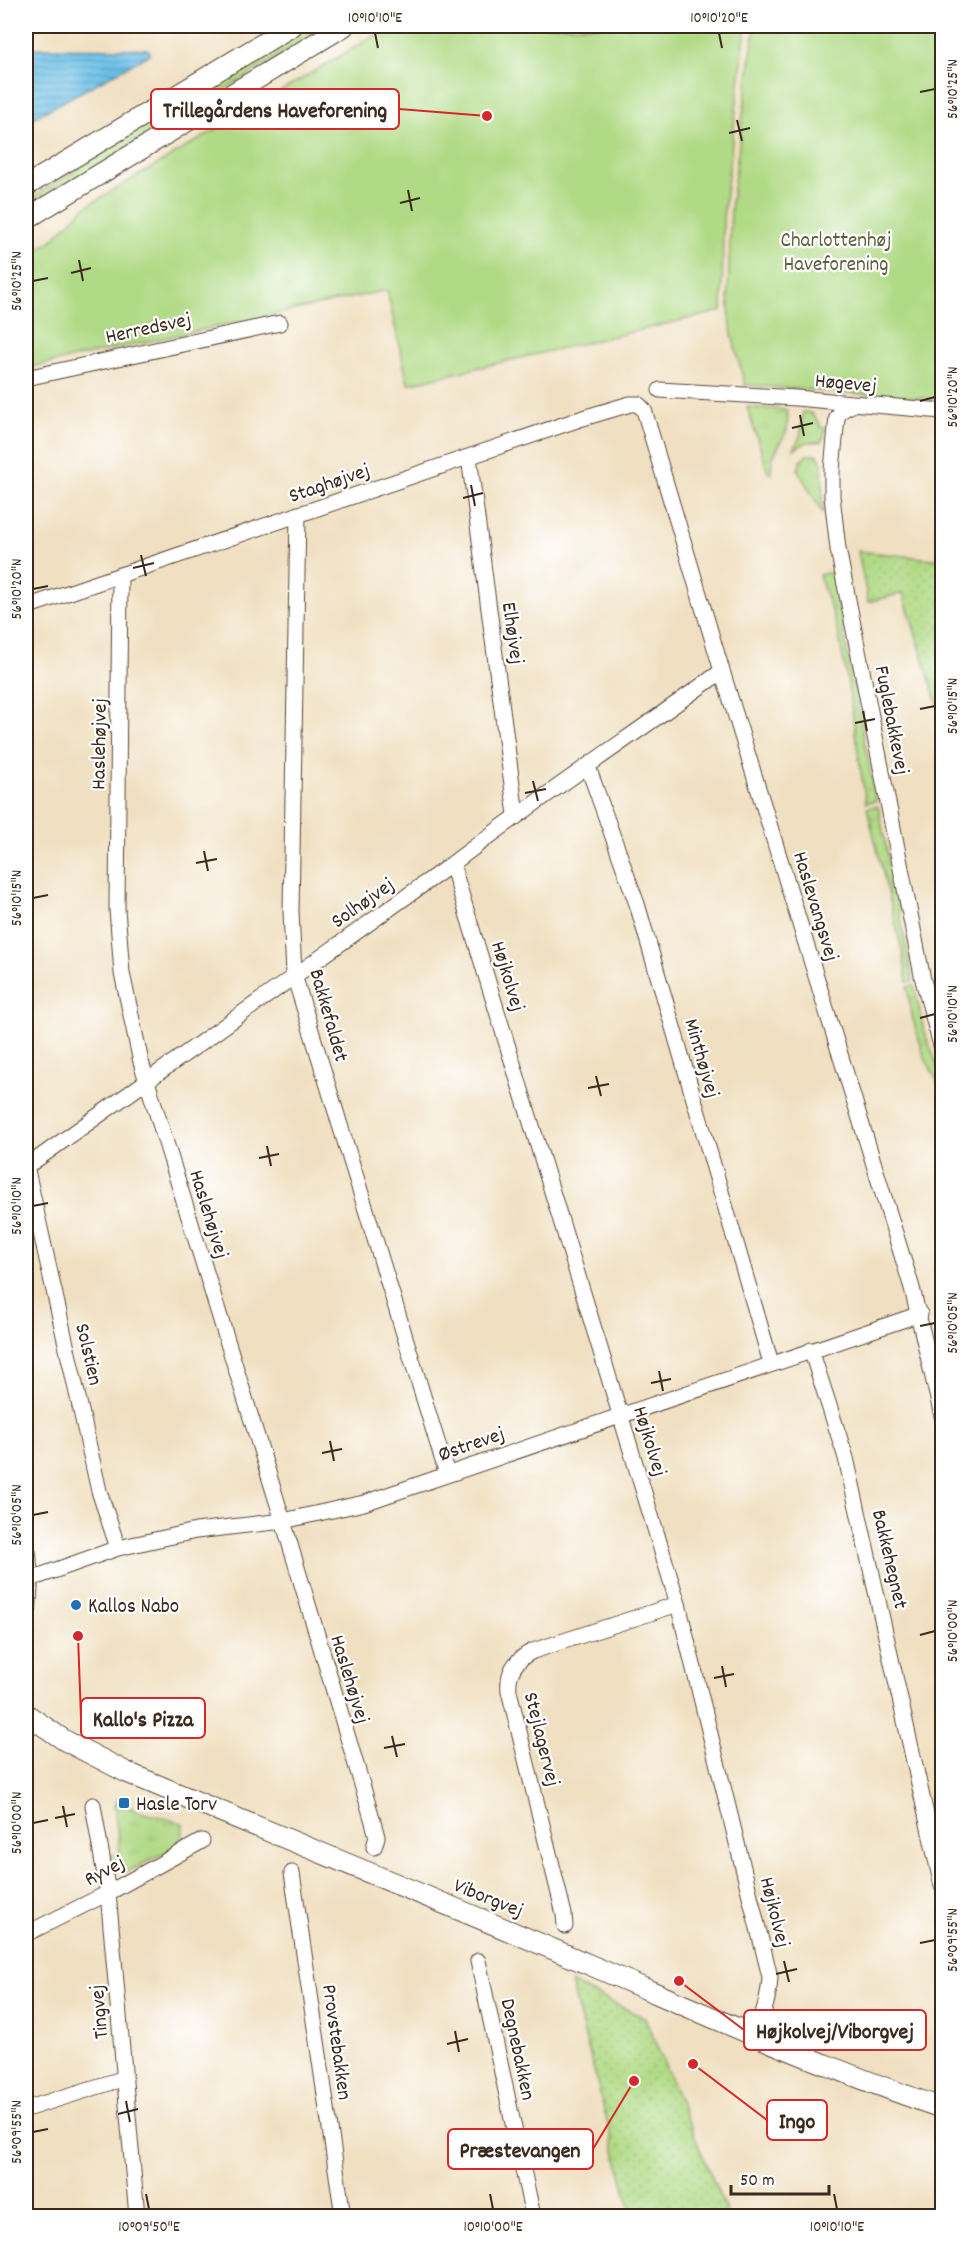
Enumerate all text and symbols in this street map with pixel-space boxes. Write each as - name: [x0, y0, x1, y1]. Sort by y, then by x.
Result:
- text: 10°10'10"E: [348, 8, 402, 30]
- text: 10°10'20"E: [690, 8, 748, 30]
- text: 56°10'25"N: [943, 59, 965, 119]
- callout: Trillegårdens Haveforening: [151, 89, 399, 129]
- text: Trillegårdens Haveforening: [163, 97, 387, 128]
- park label: Charlottenhøj Haveforening: [781, 227, 891, 281]
- text: 56°10'25"N: [7, 251, 29, 311]
- street label: Herredsvej: [103, 306, 194, 354]
- text: 56°10'20"N: [943, 366, 965, 428]
- street label: Høgevej: [814, 367, 878, 403]
- street label: Staghøjvej: [285, 457, 375, 513]
- text: 56°10'20"N: [7, 558, 29, 620]
- street label: Elhøjvej: [492, 600, 530, 666]
- street label: Fuglebakkevej: [865, 663, 915, 778]
- text: 56°10'15"N: [943, 678, 965, 734]
- street label: Haslehøjvej: [85, 698, 117, 790]
- street label: Haslevangsvej: [783, 848, 845, 966]
- text: 56°10'15"N: [7, 870, 29, 926]
- street label: Solhøjvej: [326, 872, 402, 937]
- street label: Højkolvej: [481, 938, 531, 1016]
- street label: Bakkefaldet: [300, 966, 355, 1066]
- text: 56°10'10"N: [943, 985, 965, 1043]
- street label: Minthøjvej: [674, 1015, 726, 1102]
- street label: Haslehøjvej: [179, 1167, 235, 1263]
- text: 56°10'10"N: [7, 1177, 29, 1235]
- text: 56°10'05"N: [943, 1292, 965, 1354]
- street label: Solstien: [65, 1321, 109, 1389]
- street label: Højkolvej: [623, 1403, 673, 1481]
- street label: Østrevej: [435, 1420, 509, 1471]
- text: 56°10'05"N: [7, 1484, 29, 1546]
- street label: Bakkehegnet: [862, 1507, 914, 1613]
- place label: Kallos Nabo: [88, 1593, 179, 1623]
- marker: Kallos Nabo: [69, 1598, 83, 1612]
- text: 56°10'00"N: [943, 1600, 965, 1662]
- street label: Haslehøjvej: [320, 1632, 376, 1728]
- street label: Stejlagervej: [514, 1689, 566, 1790]
- callout: Kallo's Pizza: [81, 1698, 205, 1738]
- text: Kallo's Pizza: [93, 1706, 194, 1737]
- place label: Hasle Torv: [136, 1791, 217, 1821]
- text: 56°10'00"N: [7, 1792, 29, 1854]
- marker: Hasle Torv: [117, 1796, 131, 1810]
- street label: Ryvej: [80, 1849, 131, 1896]
- street label: Viborgvej: [448, 1872, 527, 1927]
- street label: Højkolvej: [750, 1874, 796, 1951]
- text: 56°09'55"N: [943, 1908, 965, 1972]
- street label: Tingvej: [84, 1983, 118, 2040]
- street label: Provstebakken: [312, 1983, 358, 2102]
- street label: Degnebakken: [491, 1996, 541, 2103]
- callout: Højkolvej/Viborgvej: [744, 2010, 926, 2050]
- text: Højkolvej/Viborgvej: [756, 2018, 914, 2049]
- text: 56°09'55"N: [7, 2100, 29, 2164]
- callout: Ingo: [767, 2100, 827, 2140]
- text: Ingo: [779, 2108, 815, 2139]
- callout: Præstevangen: [448, 2129, 593, 2169]
- text: Præstevangen: [460, 2137, 580, 2168]
- scale bar: [731, 2158, 828, 2196]
- text: 50 m: [740, 2169, 775, 2194]
- text: 10°09'50"E: [118, 2217, 180, 2239]
- text: 10°10'00"E: [463, 2217, 523, 2239]
- text: 10°10'10"E: [810, 2217, 864, 2239]

